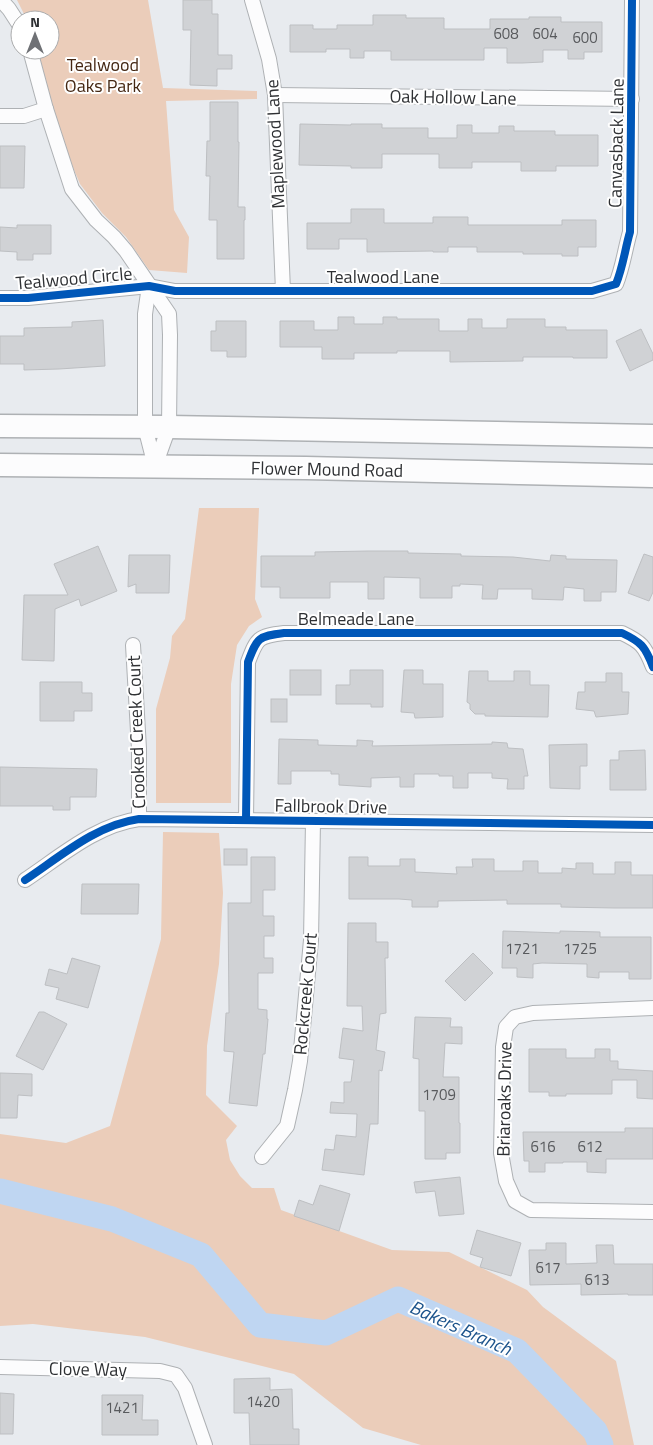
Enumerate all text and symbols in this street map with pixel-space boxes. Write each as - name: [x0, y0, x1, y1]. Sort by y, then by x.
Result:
- north arrow: [10, 10, 60, 60]
- text: N: [30, 11, 40, 32]
- house number: 608: [493, 22, 519, 45]
- house number: 604: [532, 22, 558, 45]
- house number: 600: [572, 26, 598, 49]
- park label: Tealwood Oaks Park: [65, 51, 142, 99]
- street label: Canvasback Lane: [601, 78, 631, 208]
- street label: Maplewood Lane: [258, 79, 292, 209]
- street label: Oak Hollow Lane: [389, 82, 517, 112]
- street label: Tealwood Circle: [14, 259, 134, 297]
- street label: Tealwood Lane: [327, 263, 439, 290]
- street label: Flower Mound Road: [251, 454, 403, 484]
- street label: Belmeade Lane: [298, 605, 414, 632]
- street label: Crooked Creek Court: [120, 654, 152, 809]
- street label: Fallbrook Drive: [274, 792, 388, 820]
- street label: Rockcreek Court: [286, 931, 324, 1056]
- house number: 1721: [505, 937, 539, 960]
- house number: 1725: [563, 937, 597, 960]
- street label: Briaroaks Drive: [489, 1041, 519, 1157]
- house number: 1709: [422, 1083, 456, 1106]
- house number: 616: [530, 1135, 556, 1158]
- house number: 612: [577, 1135, 603, 1158]
- house number: 617: [535, 1256, 561, 1279]
- house number: 613: [584, 1268, 610, 1291]
- water label: Bakers Branch: [405, 1292, 517, 1363]
- street label: Clove Way: [49, 1355, 128, 1383]
- house number: 1420: [246, 1390, 280, 1413]
- house number: 1421: [105, 1396, 139, 1419]

